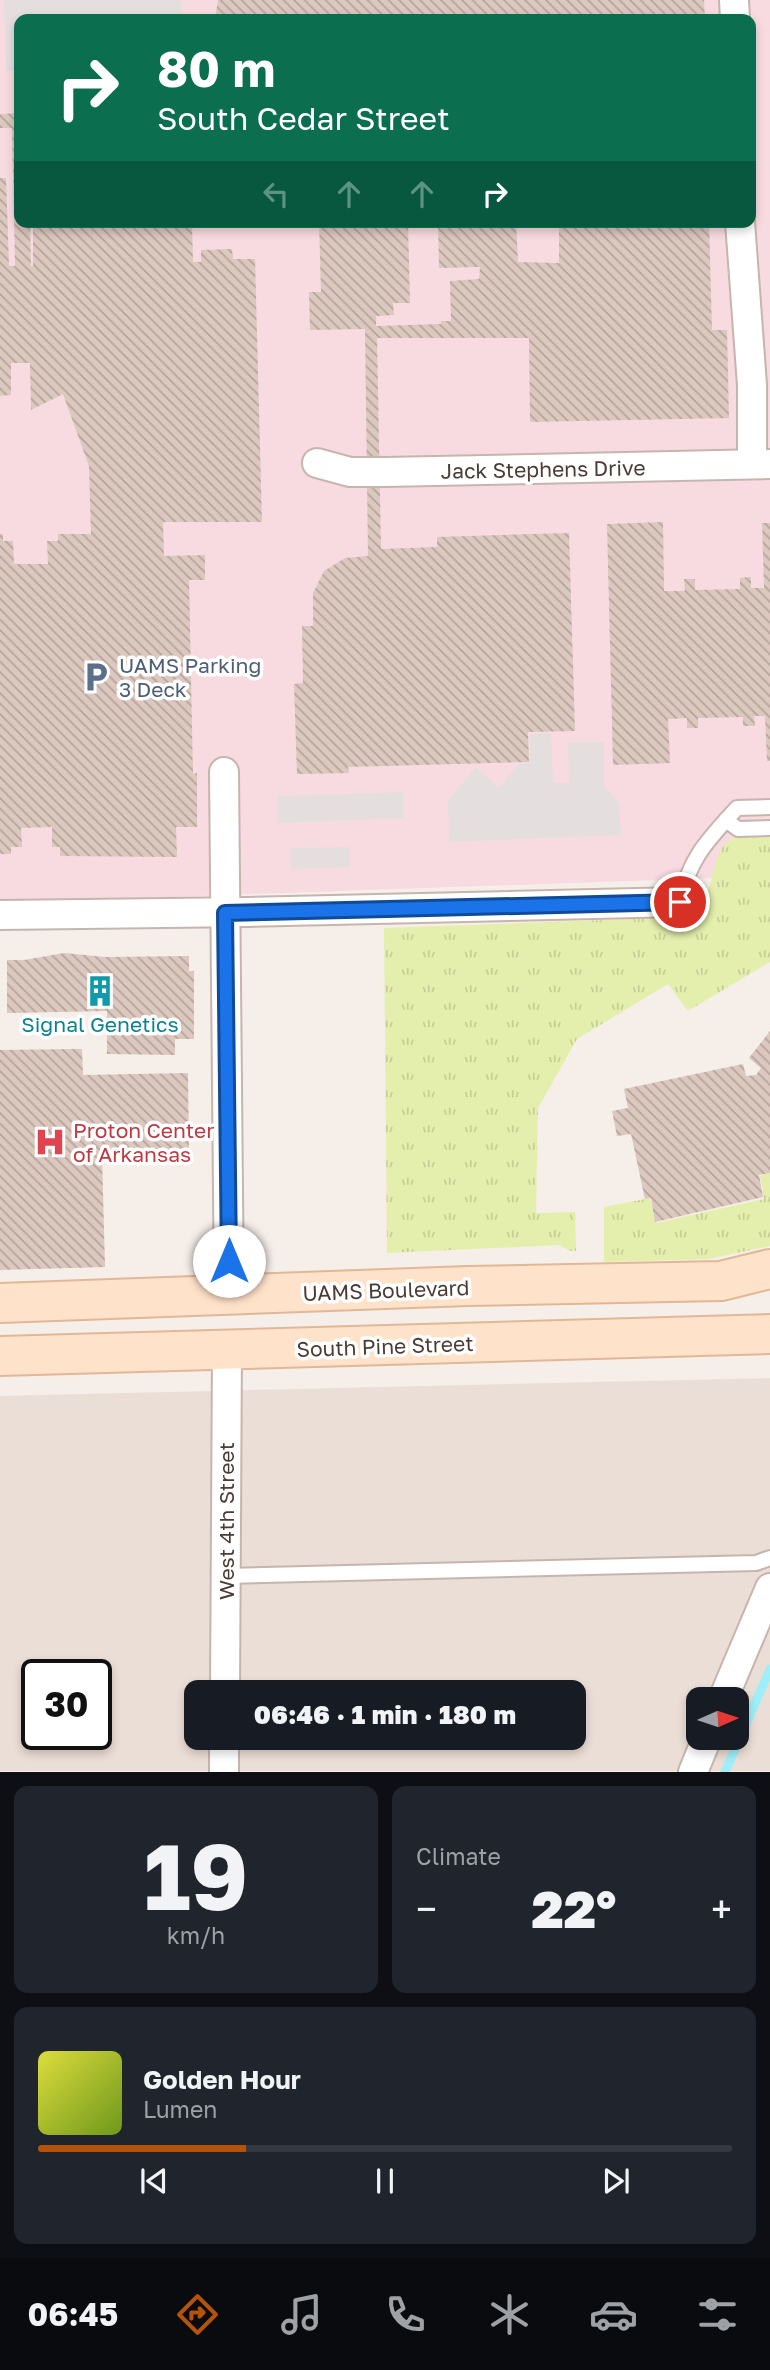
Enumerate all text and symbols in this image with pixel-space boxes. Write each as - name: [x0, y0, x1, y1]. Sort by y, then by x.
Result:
- text: 80 m: [157, 39, 275, 98]
- icon: right: [42, 42, 133, 133]
- text: South Cedar Street: [157, 99, 450, 137]
- icon: left: [257, 175, 295, 213]
- icon: ahead: [330, 175, 368, 213]
- icon: ahead: [403, 175, 441, 213]
- icon: right: [476, 175, 514, 213]
- street label: Jack Stephens Drive: [440, 454, 646, 484]
- place label: UAMS Parking 3 Deck: [119, 652, 261, 702]
- parking icon: UAMS Parking 3 Deck: [79, 660, 113, 694]
- pin: [650, 872, 710, 932]
- icon: arrive: [661, 883, 699, 921]
- building icon: Signal Genetics: [83, 974, 117, 1008]
- place label: Signal Genetics: [21, 1011, 179, 1037]
- place label: Proton Center of Arkansas: [73, 1117, 214, 1167]
- hospital icon: Proton Center of Arkansas: [33, 1125, 67, 1159]
- position arrow: [192, 1224, 266, 1298]
- street label: UAMS Boulevard: [302, 1274, 470, 1306]
- street label: South Pine Street: [296, 1330, 474, 1362]
- street label: West 4th Street: [213, 1442, 239, 1600]
- speed limit sign: 30: [21, 1659, 112, 1750]
- north arrow: [686, 1687, 749, 1750]
- map controls: [686, 1687, 749, 1750]
- text: 06:46 · 1 min · 180 m: [254, 1699, 516, 1730]
- text: 19: [144, 1821, 248, 1930]
- text: Climate: [416, 1842, 501, 1870]
- text: 22°: [532, 1877, 616, 1939]
- text: −: [416, 1886, 437, 1931]
- text: +: [711, 1886, 732, 1931]
- text: km/h: [167, 1921, 225, 1949]
- text: Golden Hour: [143, 2064, 301, 2095]
- text: Lumen: [143, 2095, 217, 2123]
- icon: previous: [135, 2162, 173, 2200]
- icon: pause: [366, 2162, 404, 2200]
- icon: next: [597, 2162, 635, 2200]
- icon: directions: [173, 2290, 222, 2339]
- icon: music: [277, 2290, 326, 2339]
- icon: phone: [381, 2290, 430, 2339]
- icon: climate: [485, 2290, 534, 2339]
- icon: car: [589, 2290, 638, 2339]
- icon: filters: [693, 2290, 742, 2339]
- text: 06:45: [28, 2295, 118, 2333]

